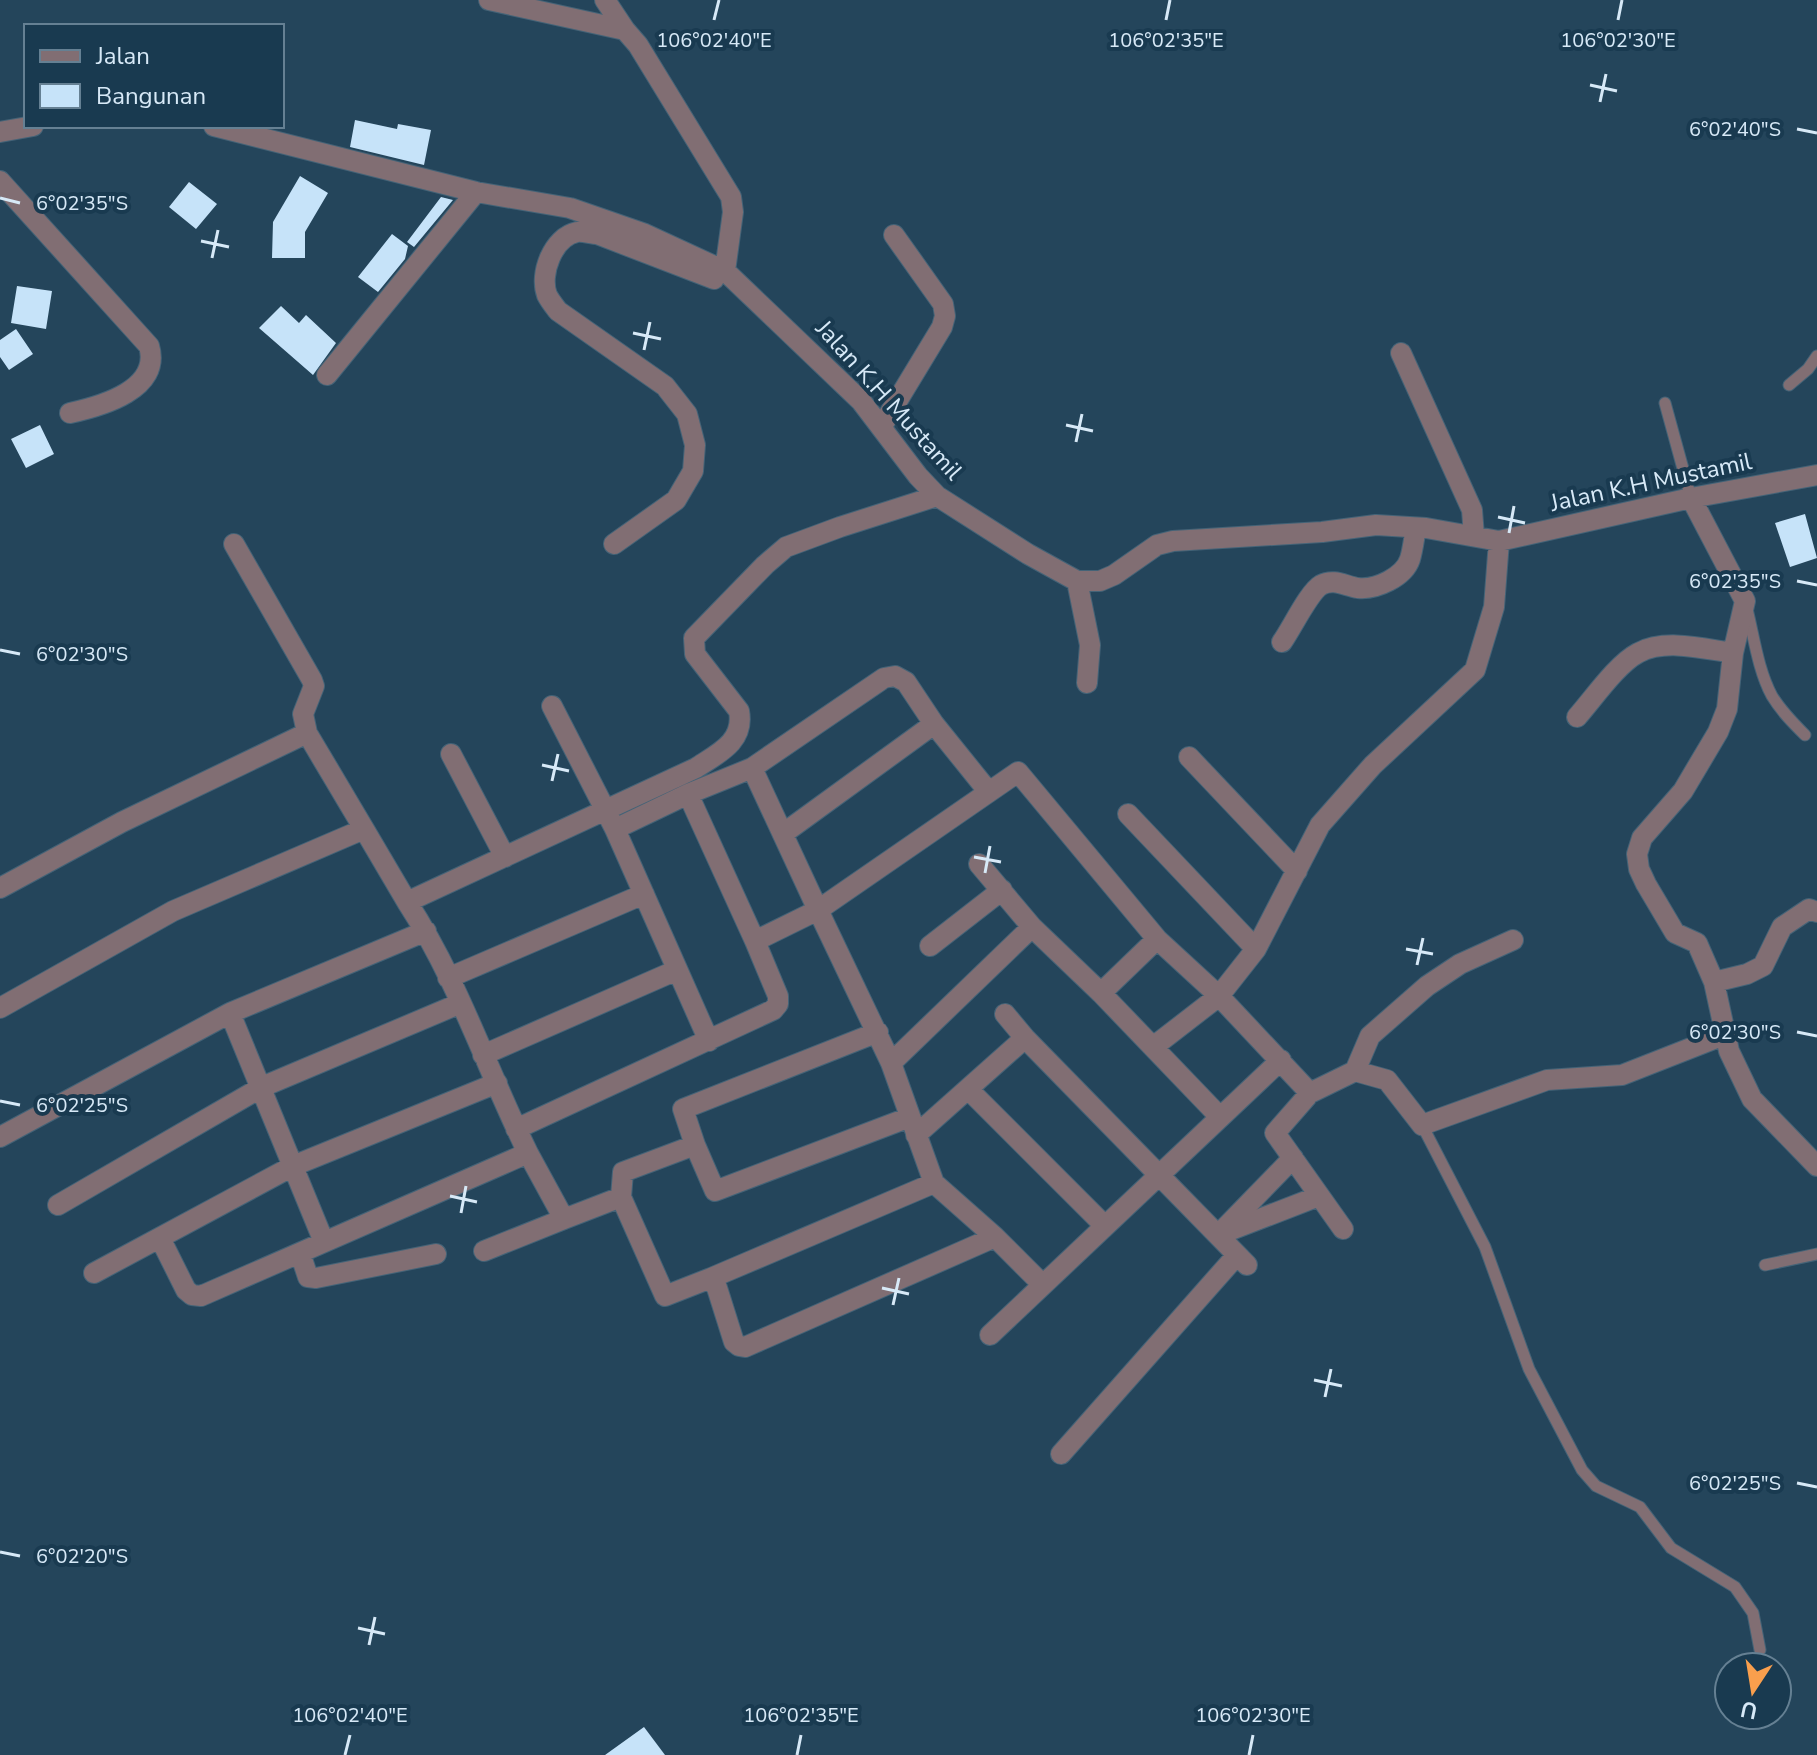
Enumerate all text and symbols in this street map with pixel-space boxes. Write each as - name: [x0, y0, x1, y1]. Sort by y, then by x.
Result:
- legend: [24, 24, 284, 128]
- text: 106°02'40"E: [656, 27, 772, 54]
- text: 106°02'35"E: [1108, 27, 1224, 54]
- text: 106°02'30"E: [1560, 27, 1676, 54]
- text: Jalan: [95, 40, 150, 72]
- text: Bangunan: [96, 80, 206, 112]
- text: 6°02'40"S: [1689, 116, 1781, 143]
- text: 6°02'35"S: [36, 190, 128, 217]
- street label: Jalan K.H Mustamil: [808, 312, 970, 487]
- street label: Jalan K.H Mustamil: [1546, 445, 1755, 519]
- text: 6°02'35"S: [1689, 568, 1781, 595]
- text: 6°02'30"S: [36, 641, 128, 668]
- text: 6°02'30"S: [1689, 1019, 1781, 1046]
- text: 6°02'25"S: [36, 1092, 128, 1119]
- text: 6°02'25"S: [1689, 1470, 1781, 1497]
- text: 6°02'20"S: [36, 1543, 128, 1570]
- north arrow: [1713, 1651, 1793, 1731]
- text: U: [1738, 1693, 1760, 1726]
- text: 106°02'40"E: [292, 1702, 408, 1729]
- text: 106°02'35"E: [743, 1702, 859, 1729]
- text: 106°02'30"E: [1195, 1702, 1311, 1729]

